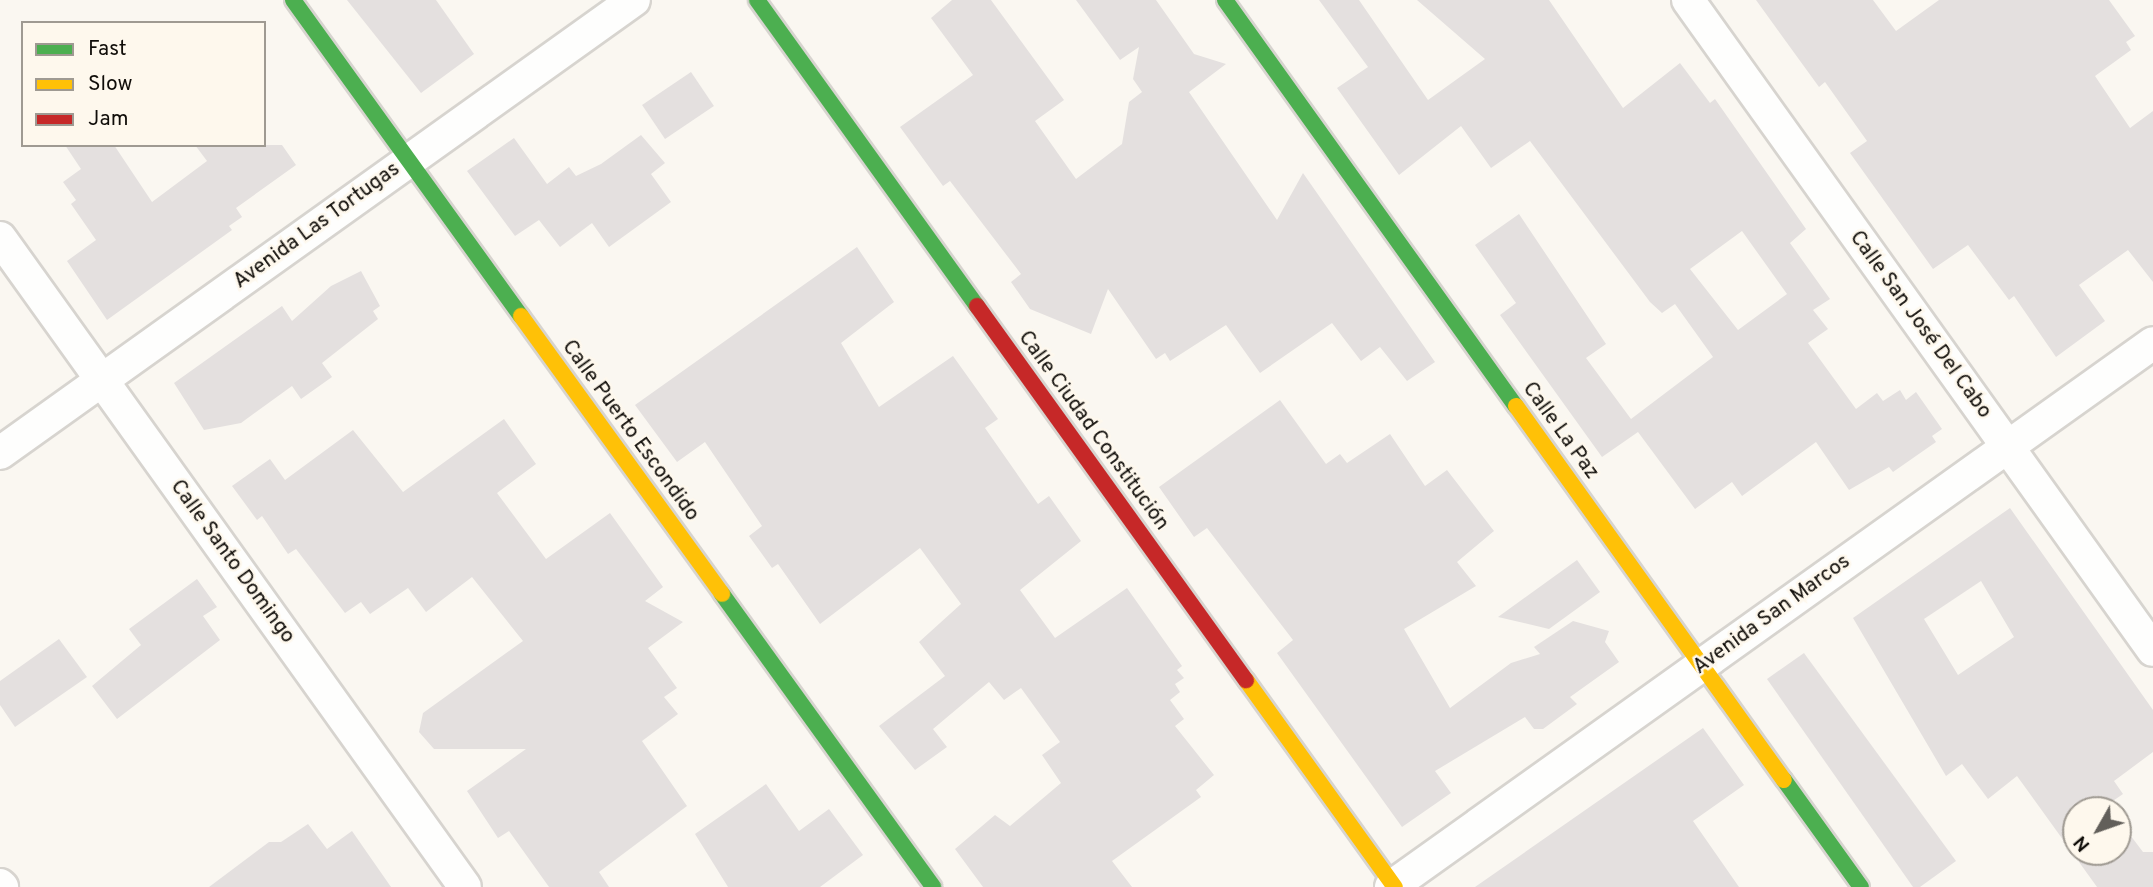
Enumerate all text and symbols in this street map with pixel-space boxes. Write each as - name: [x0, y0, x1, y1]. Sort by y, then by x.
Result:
- legend: [21, 21, 266, 147]
- text: Fast: [88, 36, 127, 63]
- text: Slow: [88, 71, 133, 98]
- text: Jam: [88, 106, 129, 133]
- street label: Avenida Las Tortugas: [229, 157, 405, 295]
- street label: Calle San José Del Cabo: [1843, 226, 1997, 424]
- street label: Calle Ciudad Constitución: [1012, 326, 1174, 536]
- street label: Calle Puerto Escondido: [556, 335, 704, 527]
- street label: Calle La Paz: [1516, 377, 1604, 485]
- street label: Calle Santo Domingo: [164, 475, 300, 649]
- street label: Avenida San Marcos: [1688, 549, 1856, 681]
- north arrow: [2062, 796, 2132, 866]
- text: N: [2069, 830, 2096, 856]

